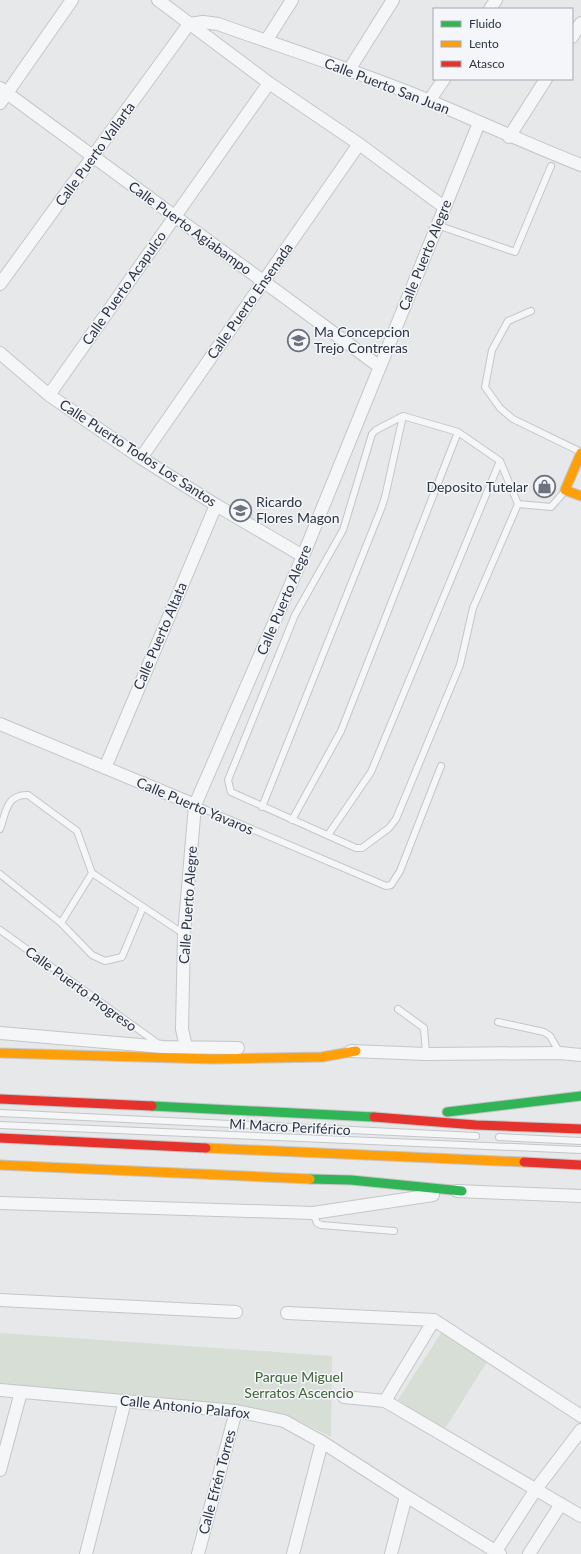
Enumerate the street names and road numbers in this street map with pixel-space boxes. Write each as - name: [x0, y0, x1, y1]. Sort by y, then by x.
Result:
- street label: Calle Puerto San Juan: [322, 54, 452, 117]
- street label: Calle Puerto Vallarta: [51, 98, 138, 209]
- street label: Calle Puerto Agiabampo: [126, 177, 255, 278]
- street label: Calle Puerto Alegre: [395, 197, 455, 313]
- street label: Calle Puerto Acapulco: [78, 228, 169, 348]
- street label: Calle Puerto Ensenada: [203, 239, 296, 362]
- street label: Calle Puerto Todos Los Santos: [57, 395, 220, 510]
- street label: Calle Puerto Alegre: [253, 542, 314, 658]
- street label: Calle Puerto Altata: [129, 579, 190, 692]
- street label: Calle Puerto Yavaros: [134, 773, 256, 838]
- street label: Calle Puerto Alegre: [175, 845, 200, 965]
- street label: Calle Puerto Progreso: [22, 942, 140, 1035]
- street label: Mi Macro Periférico: [229, 1115, 351, 1138]
- street label: Calle Antonio Palafox: [119, 1391, 251, 1422]
- street label: Calle Efrén Torres: [194, 1428, 239, 1536]

